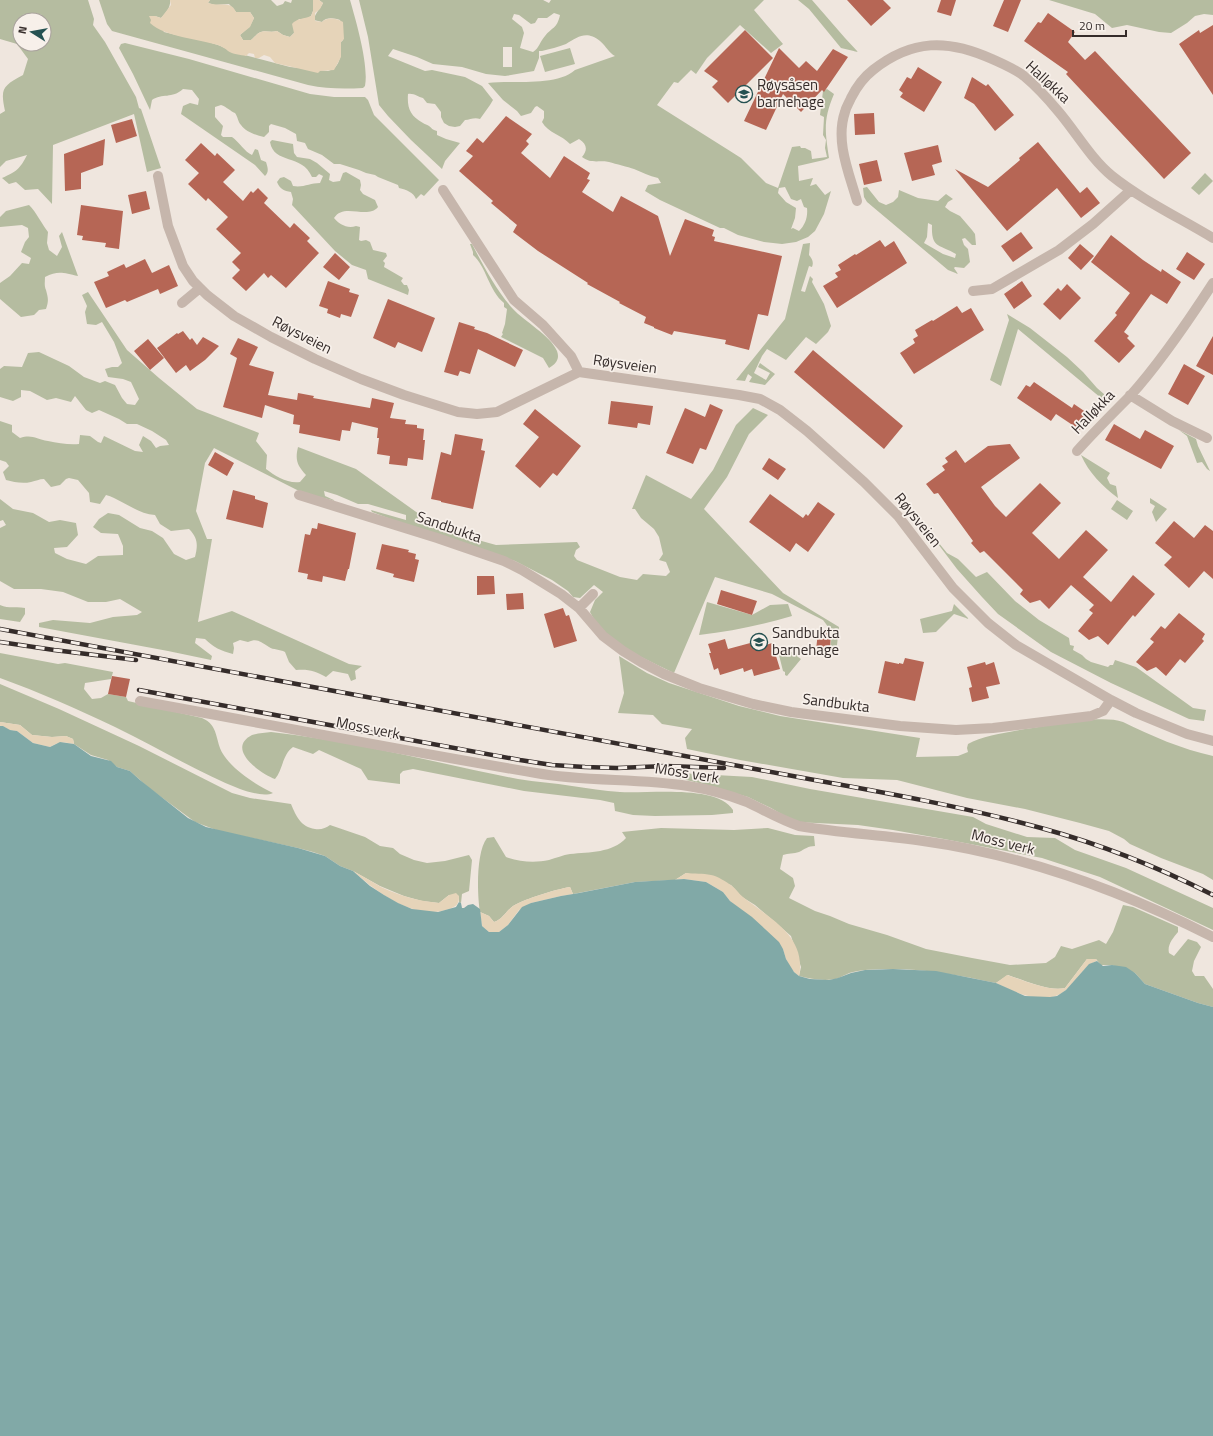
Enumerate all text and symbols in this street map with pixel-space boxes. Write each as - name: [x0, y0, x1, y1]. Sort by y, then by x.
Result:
- north arrow: [12, 12, 52, 52]
- scale bar: [1073, 12, 1126, 38]
- text: 20 m: [1079, 16, 1105, 35]
- text: N: [14, 25, 31, 35]
- street label: Halløkka: [1021, 55, 1076, 109]
- place label: Røysåsen barnehage: [757, 73, 824, 113]
- school or university icon: Røysåsen barnehage: [734, 84, 754, 104]
- street label: Røysveien: [268, 310, 336, 359]
- street label: Røysveien: [592, 348, 659, 379]
- street label: Halløkka: [1065, 384, 1120, 439]
- street label: Røysveien: [889, 487, 948, 552]
- street label: Sandbukta: [414, 505, 485, 549]
- place label: Sandbukta barnehage: [772, 621, 840, 661]
- school or university icon: Sandbukta barnehage: [749, 632, 769, 652]
- street label: Sandbukta: [801, 687, 871, 718]
- street label: Moss verk: [334, 710, 402, 745]
- street label: Moss verk: [653, 756, 721, 789]
- street label: Moss verk: [969, 823, 1037, 861]

